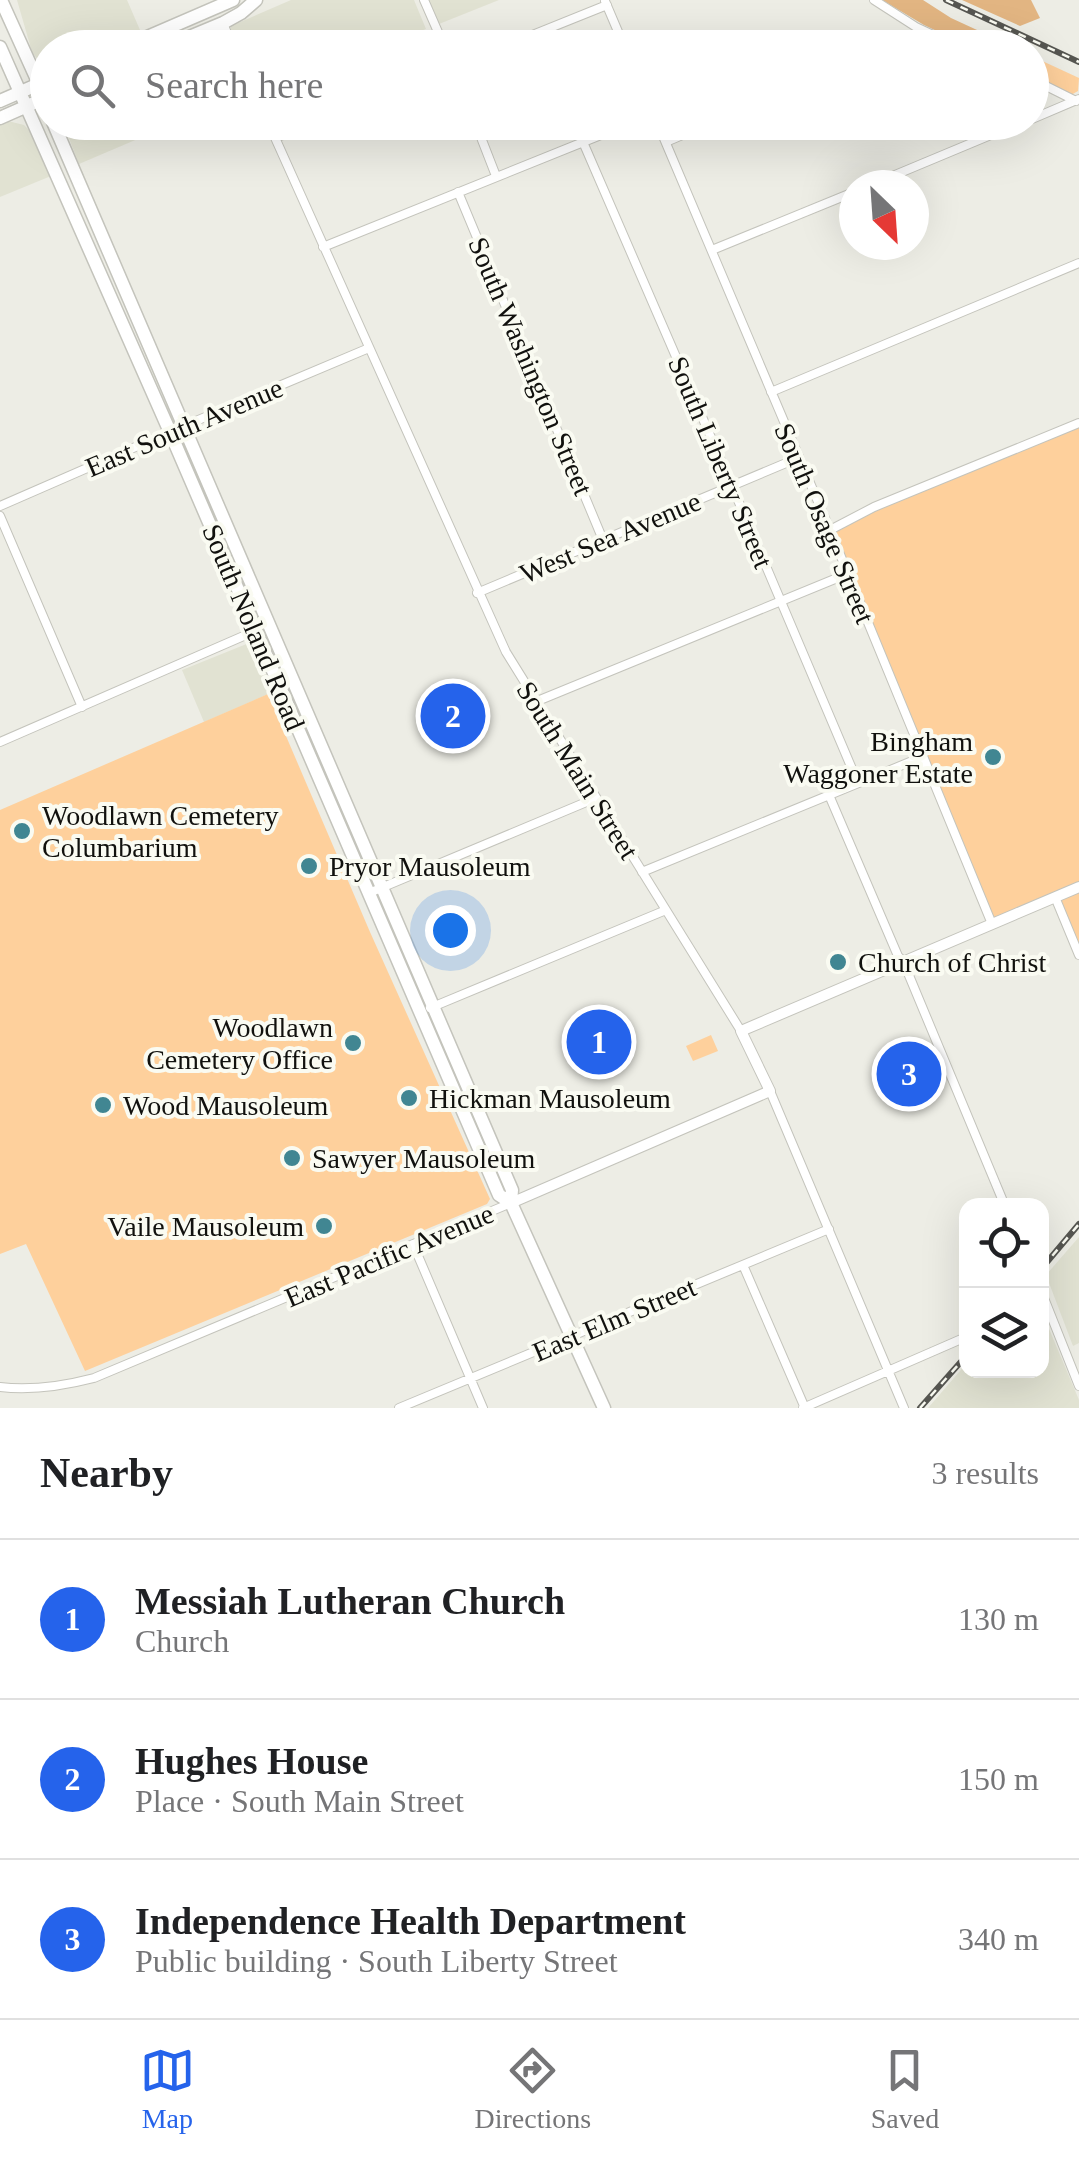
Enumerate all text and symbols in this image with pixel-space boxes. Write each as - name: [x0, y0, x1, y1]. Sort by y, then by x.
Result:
- search box: [30, 30, 1049, 140]
- icon: search: [65, 58, 120, 113]
- text: Search here: [145, 64, 323, 106]
- north arrow: [839, 170, 929, 260]
- street label: South Washington Street: [462, 233, 599, 500]
- street label: South Liberty Street: [662, 352, 779, 573]
- street label: East South Avenue: [81, 372, 287, 483]
- street label: South Osage Street: [768, 418, 881, 628]
- street label: West Sea Avenue: [515, 485, 705, 589]
- street label: South Noland Road: [196, 519, 311, 735]
- street label: South Main Street: [510, 676, 645, 865]
- pin: 2: [420, 678, 486, 754]
- place label: Bingham Waggoner Estate: [783, 726, 973, 789]
- marker: Bingham Waggoner Estate: [982, 746, 1004, 768]
- place label: Woodlawn Cemetery Columbarium: [42, 800, 278, 863]
- marker: Woodlawn Cemetery Columbarium: [11, 820, 33, 842]
- place label: Pryor Mausoleum: [329, 851, 531, 882]
- marker: Pryor Mausoleum: [298, 855, 320, 877]
- your location: [425, 905, 476, 956]
- place label: Church of Christ: [858, 947, 1046, 978]
- marker: Church of Christ: [827, 951, 849, 973]
- pin: 1: [566, 1004, 632, 1080]
- place label: Woodlawn Cemetery Office: [146, 1012, 333, 1075]
- marker: Woodlawn Cemetery Office: [342, 1032, 364, 1054]
- pin: 3: [876, 1036, 942, 1112]
- place label: Hickman Mausoleum: [429, 1083, 671, 1114]
- marker: Hickman Mausoleum: [398, 1087, 420, 1109]
- place label: Wood Mausoleum: [123, 1090, 329, 1121]
- marker: Wood Mausoleum: [92, 1094, 114, 1116]
- place label: Sawyer Mausoleum: [312, 1143, 535, 1174]
- marker: Sawyer Mausoleum: [281, 1147, 303, 1169]
- street label: East Pacific Avenue: [280, 1198, 498, 1313]
- map controls: [959, 1198, 1049, 1378]
- button: locate: [959, 1198, 1049, 1288]
- place label: Vaile Mausoleum: [107, 1211, 304, 1242]
- marker: Vaile Mausoleum: [313, 1215, 335, 1237]
- street label: East Elm Street: [528, 1271, 701, 1368]
- button: layers: [959, 1288, 1049, 1378]
- text: Nearby: [40, 1450, 173, 1496]
- text: 3 results: [931, 1455, 1039, 1491]
- text: Messiah Lutheran Church: [135, 1580, 565, 1622]
- text: 1: [65, 1601, 81, 1637]
- text: 130 m: [958, 1601, 1039, 1637]
- text: Church: [135, 1623, 229, 1659]
- text: Hughes House: [135, 1740, 368, 1782]
- text: 2: [65, 1761, 81, 1797]
- text: 150 m: [958, 1761, 1039, 1797]
- text: Place · South Main Street: [135, 1783, 464, 1819]
- text: Independence Health Department: [135, 1900, 686, 1942]
- text: 3: [65, 1921, 81, 1957]
- text: 340 m: [958, 1921, 1039, 1957]
- text: Public building · South Liberty Street: [135, 1943, 618, 1979]
- tab: Map: [140, 2043, 195, 2135]
- tab: Directions: [474, 2043, 591, 2135]
- tab: Saved: [871, 2043, 939, 2135]

